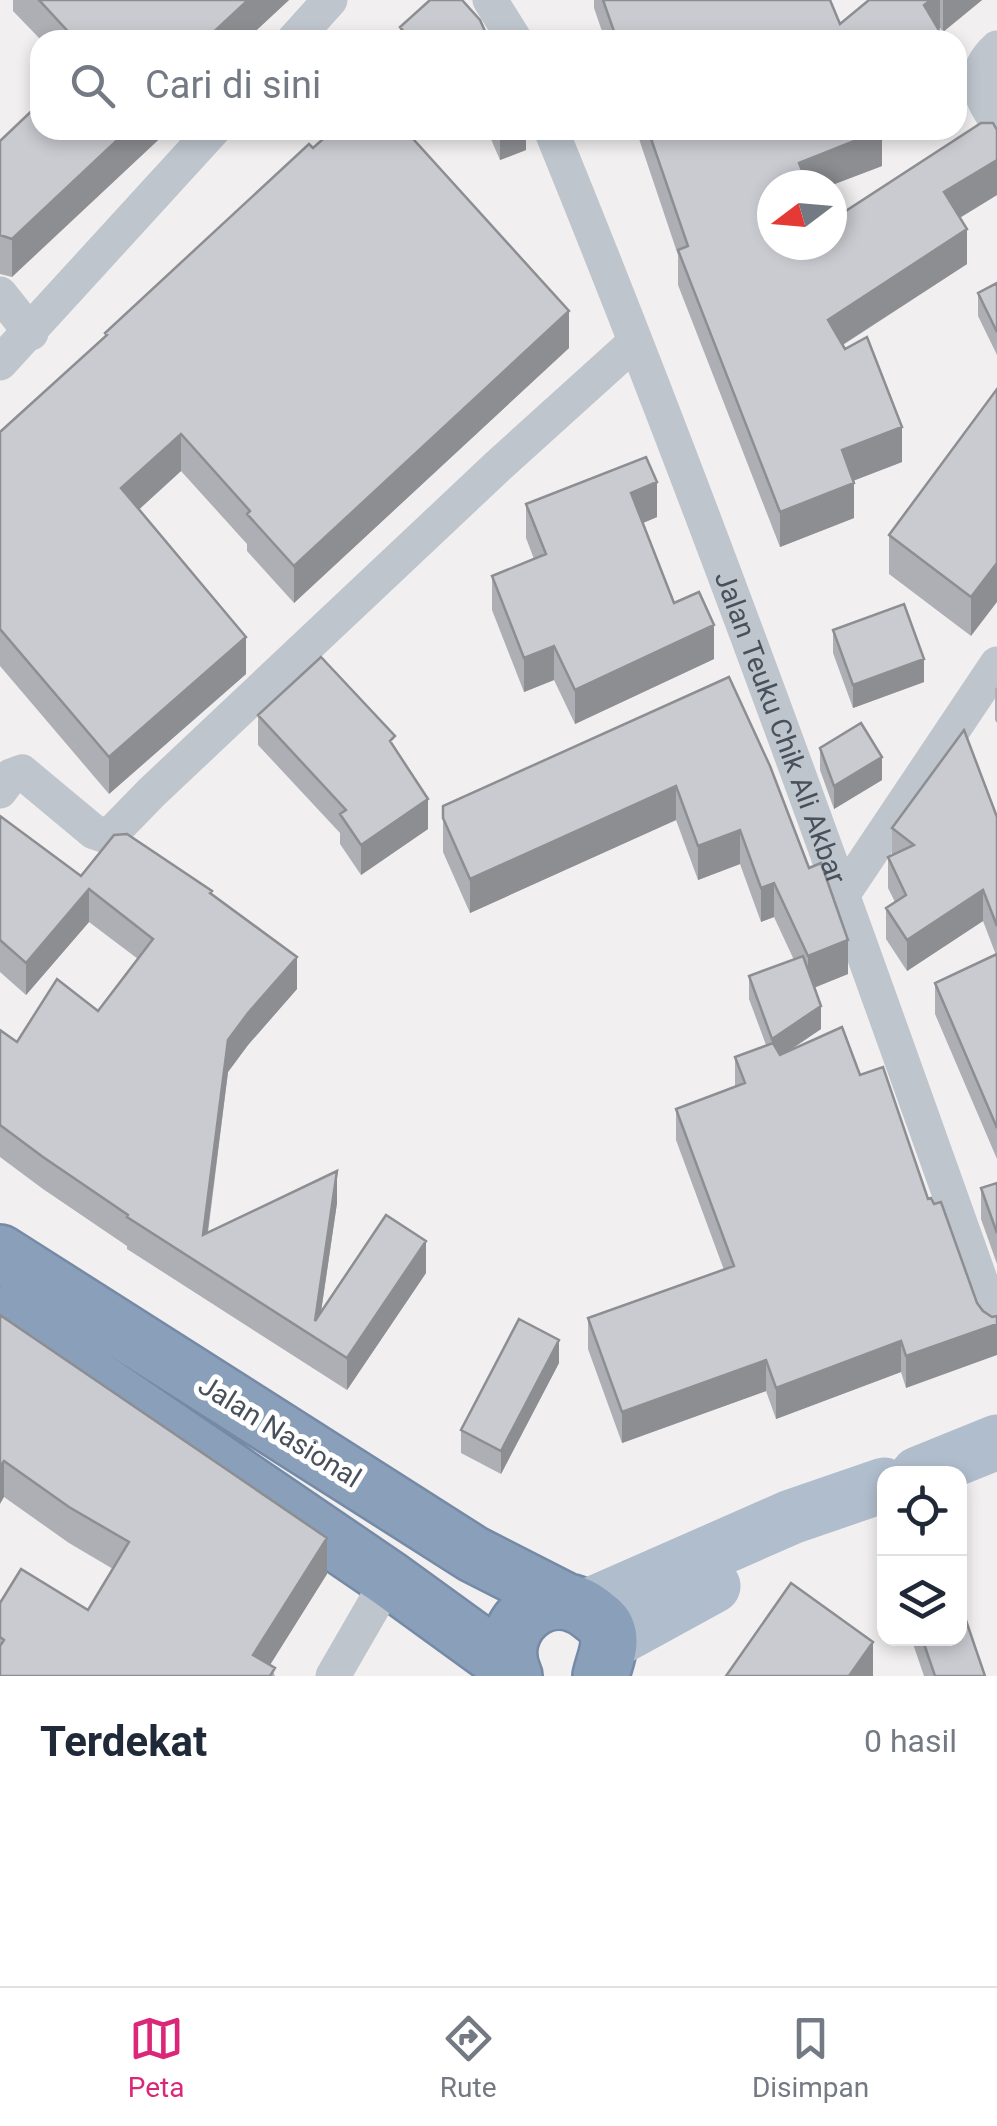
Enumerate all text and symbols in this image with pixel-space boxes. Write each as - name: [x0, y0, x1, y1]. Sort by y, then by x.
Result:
- search box: [30, 30, 967, 140]
- icon: search: [65, 58, 120, 113]
- text: Cari di sini: [145, 63, 321, 107]
- north arrow: [757, 170, 847, 260]
- street label: Jalan Teuku Chik Ali Akbar: [708, 567, 853, 889]
- street label: Jalan Nasional: [193, 1368, 367, 1494]
- map controls: [877, 1466, 967, 1646]
- button: locate: [877, 1466, 967, 1556]
- button: layers: [877, 1556, 967, 1646]
- text: Terdekat: [40, 1717, 207, 1766]
- text: 0 hasil: [864, 1722, 957, 1760]
- tab: Peta: [128, 2011, 184, 2104]
- tab: Rute: [440, 2011, 497, 2104]
- tab: Disimpan: [752, 2011, 869, 2104]

